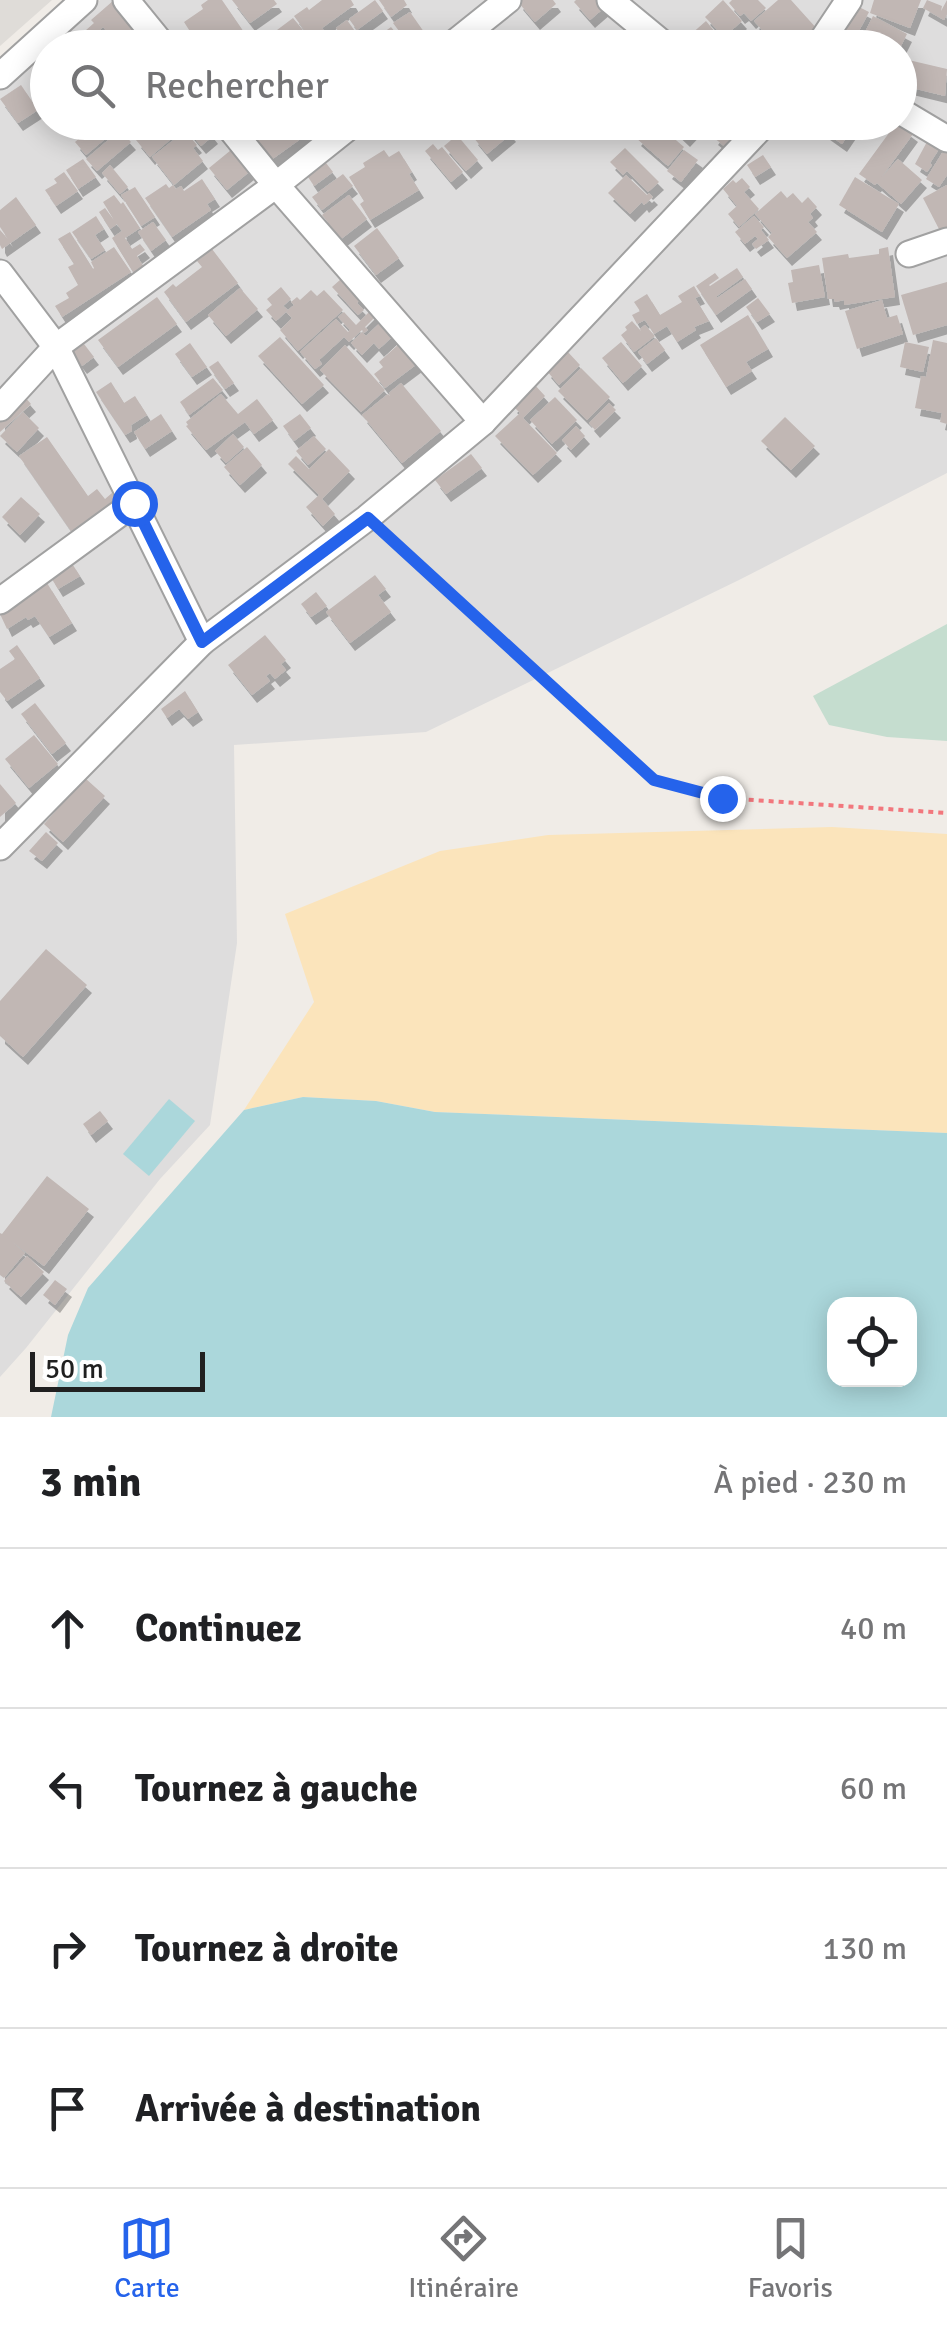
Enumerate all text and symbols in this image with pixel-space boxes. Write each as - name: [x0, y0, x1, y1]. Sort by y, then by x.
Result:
- search box: [30, 30, 917, 140]
- icon: search: [65, 58, 120, 113]
- text: Rechercher: [145, 62, 329, 109]
- route start: [112, 481, 158, 527]
- route end: [700, 776, 746, 822]
- map controls: [827, 1297, 917, 1387]
- button: locate: [827, 1297, 917, 1387]
- scale bar: [30, 1347, 205, 1392]
- text: 50 m: [45, 1352, 104, 1386]
- text: 3 min: [40, 1457, 141, 1508]
- text: À pied · 230 m: [714, 1463, 907, 1502]
- icon: ahead: [40, 1601, 95, 1656]
- text: Continuez: [135, 1605, 302, 1652]
- text: 40 m: [840, 1609, 907, 1648]
- icon: left: [40, 1761, 95, 1816]
- text: Tournez à gauche: [135, 1765, 418, 1812]
- text: 60 m: [840, 1769, 907, 1808]
- icon: right: [40, 1921, 95, 1976]
- text: Tournez à droite: [135, 1925, 399, 1972]
- text: 130 m: [823, 1929, 907, 1968]
- icon: arrive: [40, 2081, 95, 2136]
- text: Arrivée à destination: [135, 2085, 481, 2132]
- tab: Carte: [114, 2211, 180, 2305]
- tab: Itinéraire: [408, 2211, 519, 2305]
- tab: Favoris: [748, 2211, 833, 2305]

